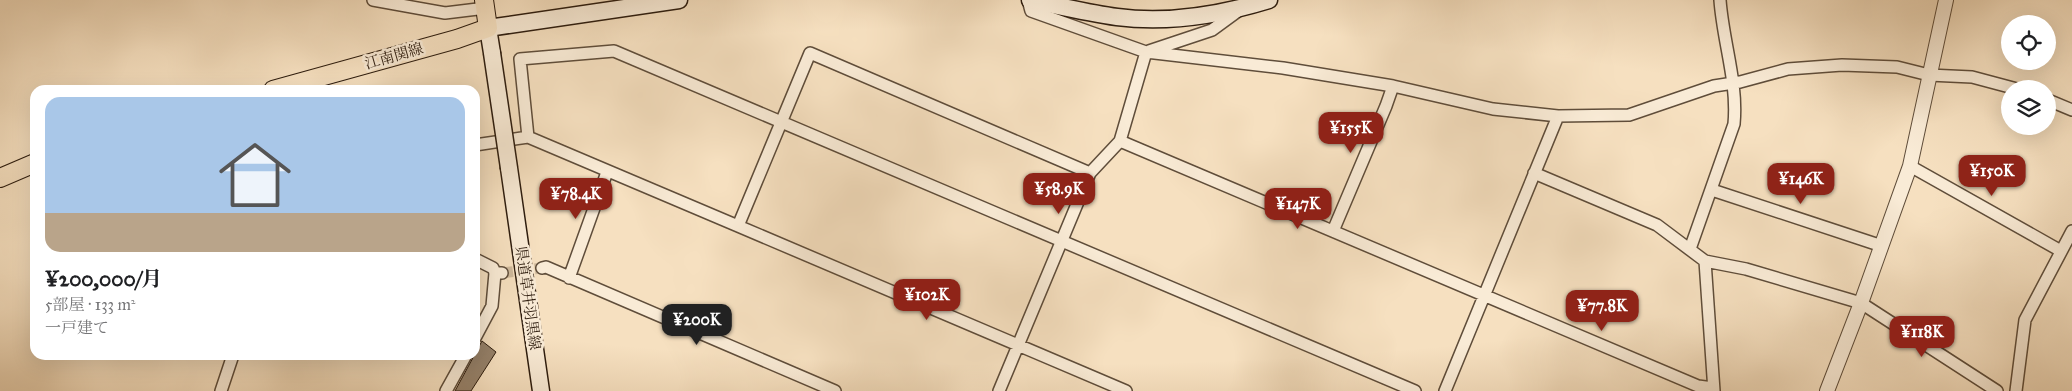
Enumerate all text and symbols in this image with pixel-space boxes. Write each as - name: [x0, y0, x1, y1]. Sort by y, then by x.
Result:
- map controls: [2001, 15, 2056, 135]
- button: locate: [2001, 15, 2056, 70]
- street label: 江南関線: [363, 39, 425, 73]
- button: layers: [2001, 80, 2056, 135]
- pin: ¥155K: [1316, 112, 1386, 154]
- text: ¥155K: [1330, 118, 1372, 137]
- icon: home: [210, 130, 300, 220]
- pin: ¥150K: [1957, 154, 2027, 197]
- text: ¥150K: [1970, 161, 2014, 180]
- pin: ¥146K: [1766, 162, 1836, 205]
- text: ¥146K: [1778, 169, 1824, 188]
- pin: ¥58.9K: [1018, 172, 1100, 215]
- pin: ¥78.4K: [535, 178, 617, 220]
- text: ¥58.9K: [1034, 179, 1084, 198]
- text: ¥78.4K: [550, 184, 602, 203]
- pin: ¥147K: [1263, 188, 1333, 230]
- text: ¥147K: [1276, 194, 1320, 213]
- street label: 県道草井羽黒線: [512, 245, 544, 351]
- text: ¥200,000/月: [45, 266, 162, 292]
- pin: ¥102K: [892, 278, 962, 321]
- text: ¥102K: [904, 285, 950, 304]
- pin: ¥77.8K: [1561, 290, 1643, 332]
- text: 5部屋 · 133 m²: [45, 295, 135, 314]
- text: ¥77.8K: [1577, 296, 1627, 315]
- pin: ¥200K: [662, 304, 732, 346]
- text: ¥200K: [673, 310, 721, 329]
- pin: ¥118K: [1887, 316, 1957, 358]
- text: 一戸建て: [45, 318, 109, 337]
- text: ¥118K: [1900, 322, 1944, 341]

